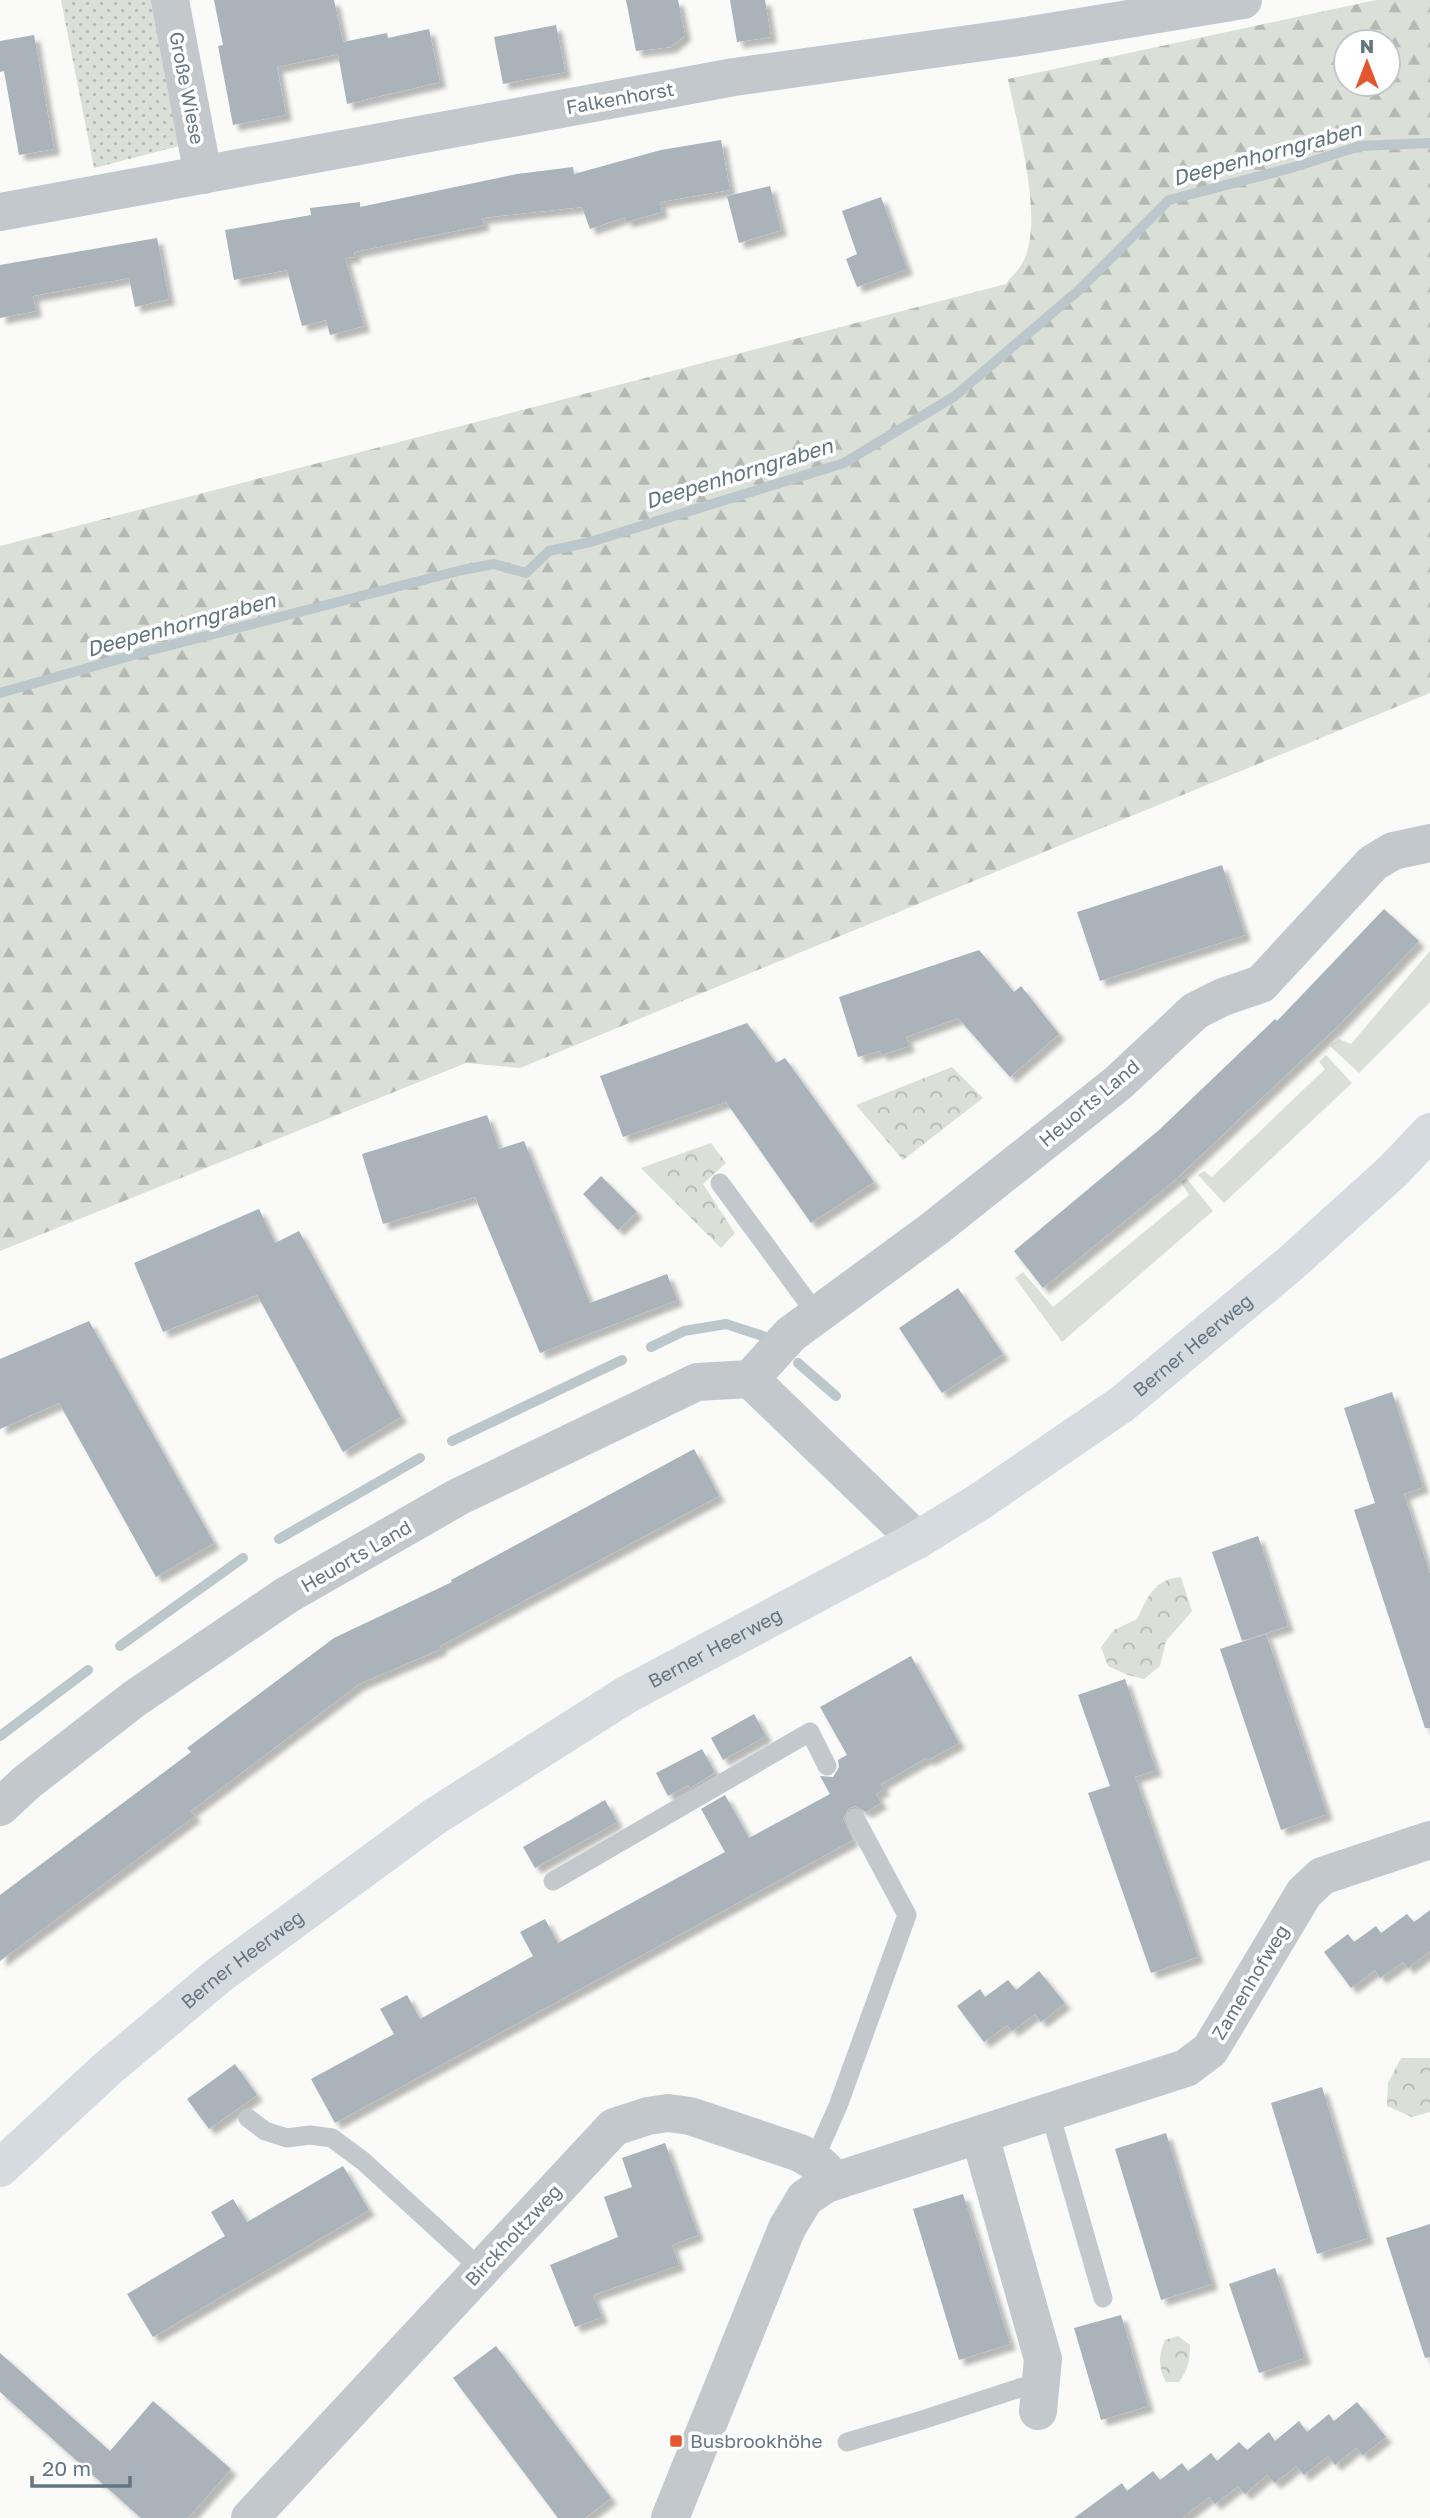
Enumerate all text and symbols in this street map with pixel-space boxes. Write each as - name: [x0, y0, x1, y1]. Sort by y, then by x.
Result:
- north arrow: [1332, 28, 1402, 98]
- street label: Große Wiese: [165, 30, 210, 146]
- text: N: [1360, 34, 1374, 57]
- street label: Falkenhorst: [564, 77, 676, 118]
- water label: Deepenhorngraben: [1169, 115, 1365, 191]
- water label: Deepenhorngraben: [642, 432, 837, 514]
- water label: Deepenhorngraben: [83, 586, 279, 662]
- street label: Heuorts Land: [1034, 1054, 1143, 1151]
- street label: Berner Heerweg: [1128, 1288, 1257, 1401]
- street label: Heuorts Land: [296, 1515, 415, 1596]
- street label: Berner Heerweg: [644, 1602, 786, 1692]
- street label: Berner Heerweg: [176, 1905, 308, 2013]
- street label: Zamenhofweg: [1206, 1920, 1293, 2043]
- street label: Birckholtzweg: [460, 2179, 566, 2290]
- place label: Busbrookhöhe: [690, 2429, 823, 2452]
- marker: Busbrookhöhe: [668, 2433, 684, 2449]
- scale bar: [32, 2444, 130, 2488]
- text: 20 m: [42, 2455, 91, 2481]

